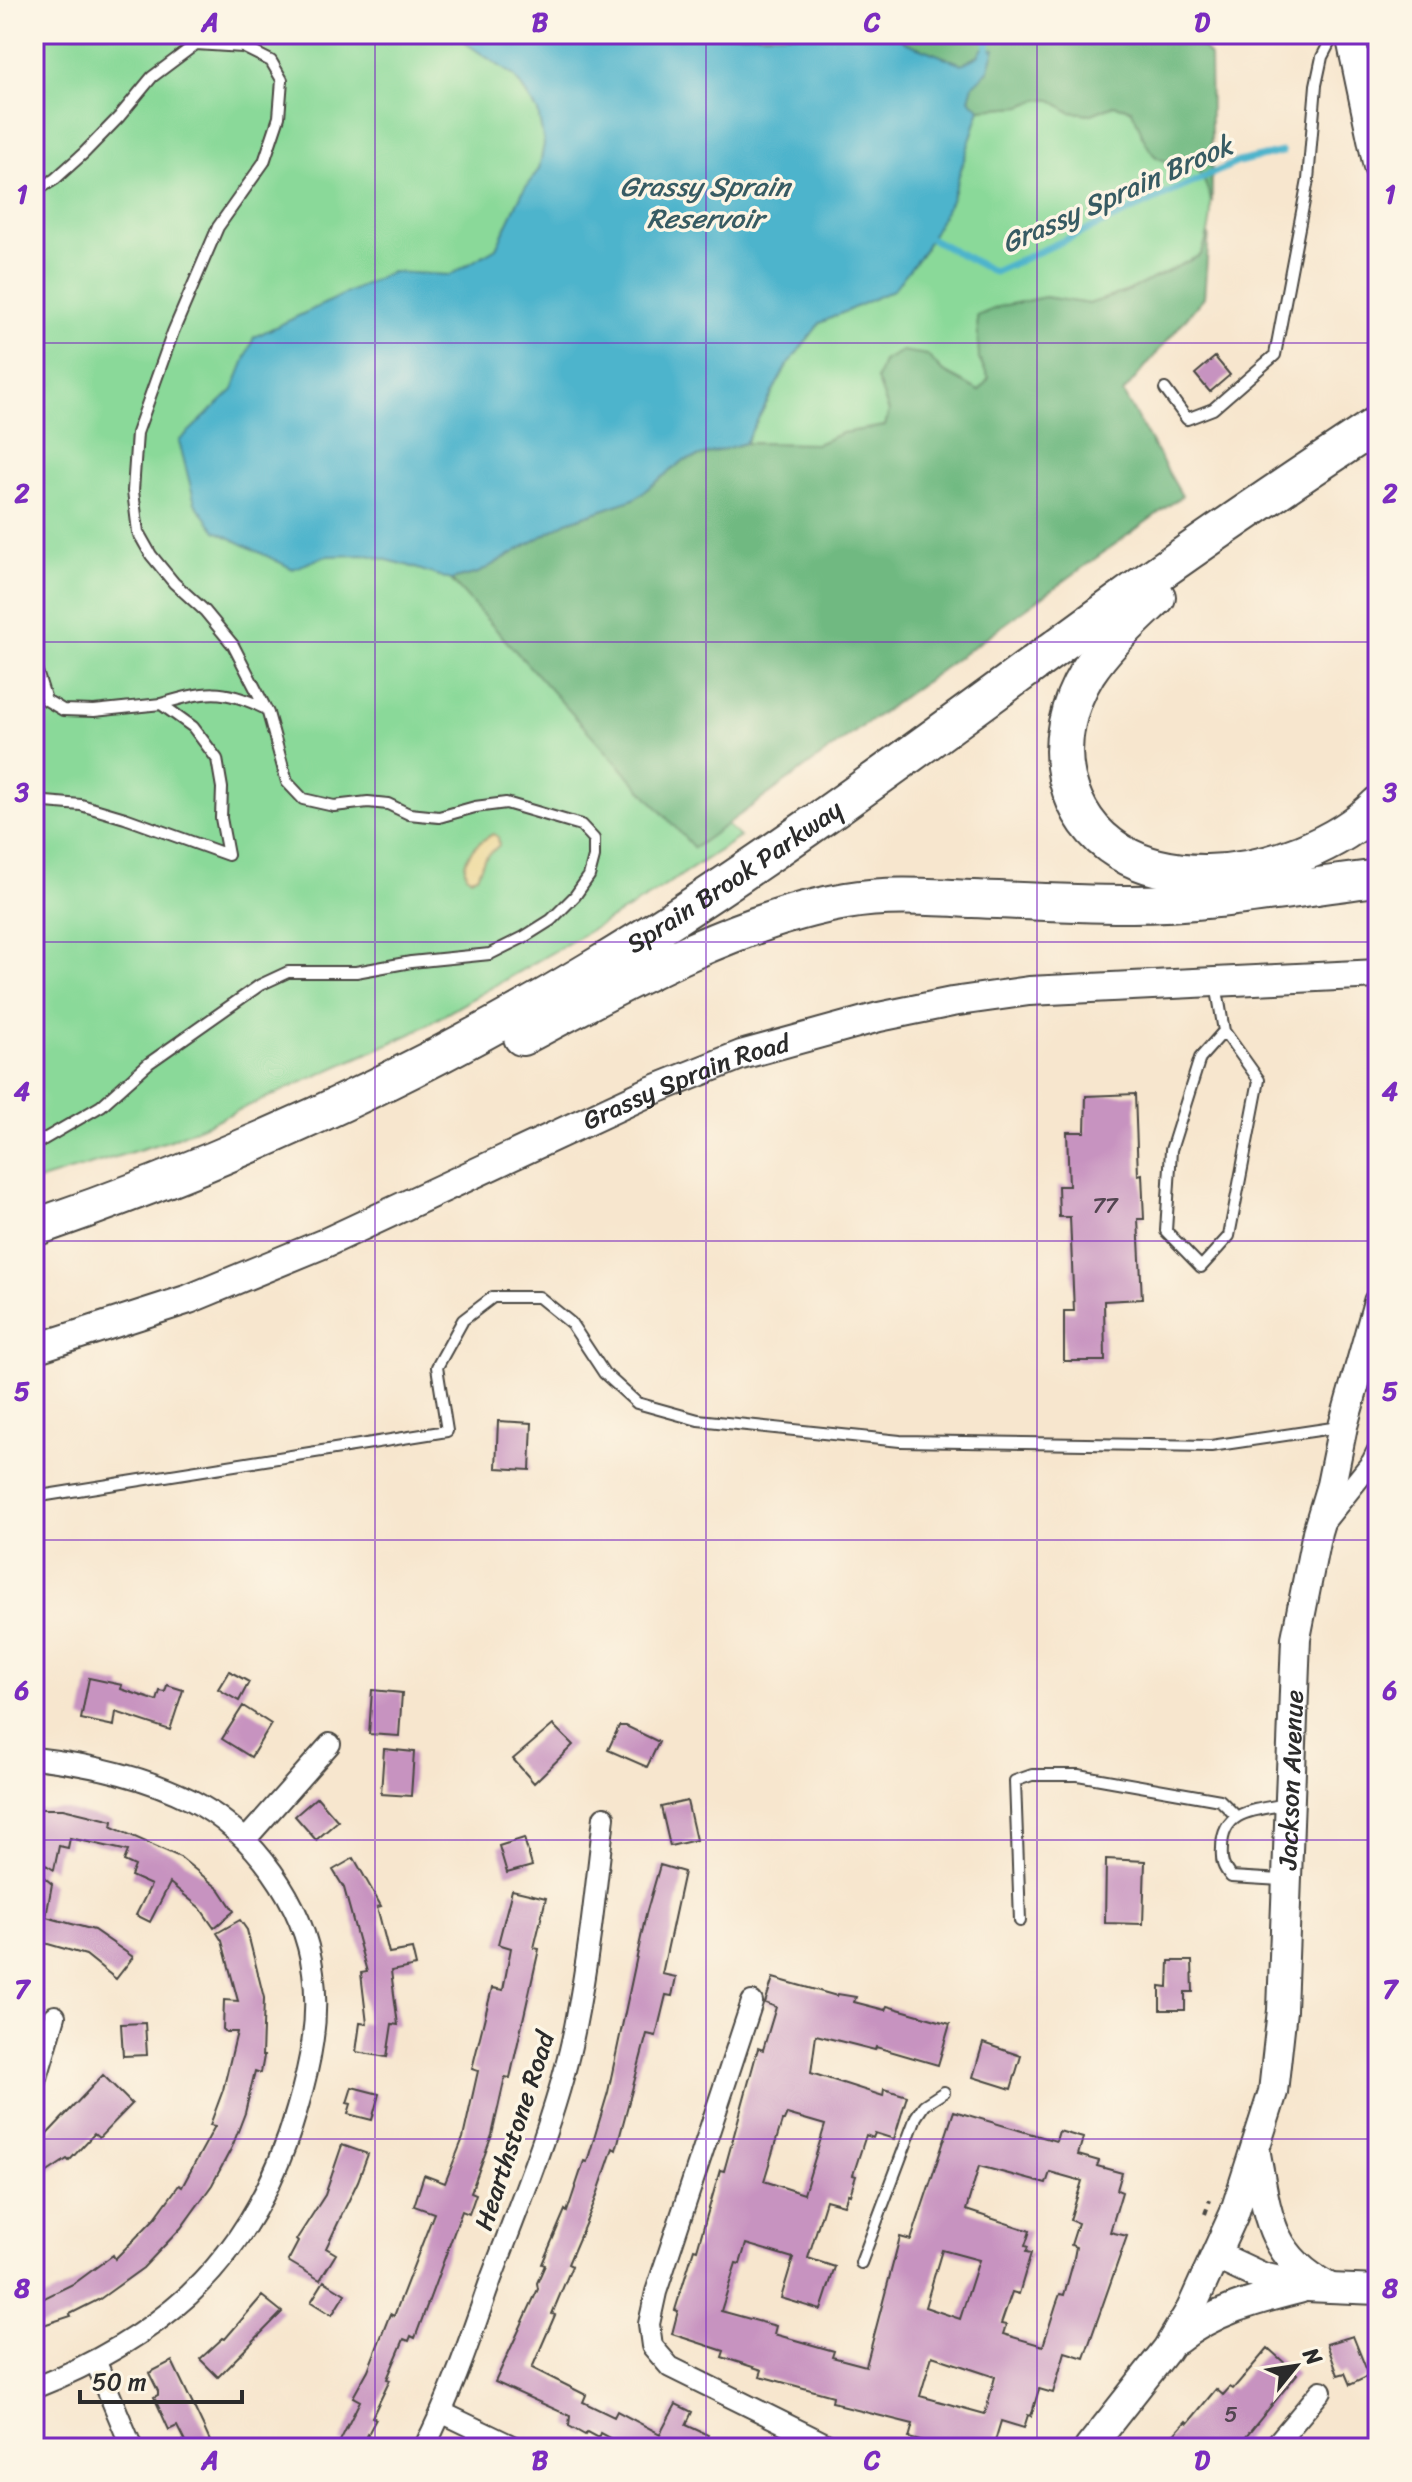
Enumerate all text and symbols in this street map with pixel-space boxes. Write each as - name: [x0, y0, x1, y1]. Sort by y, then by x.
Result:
- text: A: [200, 0, 219, 45]
- text: B: [532, 0, 549, 45]
- text: C: [863, 0, 881, 45]
- text: D: [1194, 0, 1210, 45]
- water label: Grassy Sprain Brook: [993, 120, 1243, 267]
- water label: Grassy Sprain Reservoir: [620, 162, 793, 243]
- text: 1: [16, 171, 28, 217]
- text: 1: [1384, 171, 1396, 217]
- text: 2: [13, 470, 30, 516]
- text: 2: [1381, 470, 1398, 516]
- text: 3: [14, 769, 30, 815]
- text: 3: [1382, 769, 1398, 815]
- street label: Sprain Brook Parkway: [617, 787, 853, 966]
- street label: Grassy Sprain Road: [575, 1019, 797, 1143]
- text: 4: [14, 1068, 30, 1114]
- text: 4: [1382, 1068, 1398, 1114]
- house number: 77: [1092, 1186, 1119, 1225]
- text: 5: [14, 1368, 30, 1414]
- text: 5: [1382, 1368, 1398, 1414]
- text: 6: [14, 1667, 30, 1713]
- text: 6: [1382, 1667, 1398, 1713]
- street label: Jackson Avenue: [1264, 1689, 1317, 1871]
- text: 7: [15, 1966, 32, 2012]
- text: 7: [1383, 1966, 1400, 2012]
- street label: Hearthstone Road: [460, 2023, 569, 2236]
- text: 8: [13, 2265, 30, 2311]
- text: 8: [1381, 2265, 1398, 2311]
- north arrow: [1256, 2326, 1336, 2406]
- text: N: [1292, 2339, 1334, 2373]
- scale bar: [80, 2354, 242, 2404]
- text: 50 m: [92, 2361, 147, 2403]
- house number: 5: [1224, 2395, 1238, 2434]
- text: A: [200, 2437, 219, 2482]
- text: B: [532, 2437, 549, 2482]
- text: C: [863, 2437, 881, 2482]
- text: D: [1194, 2437, 1210, 2482]

